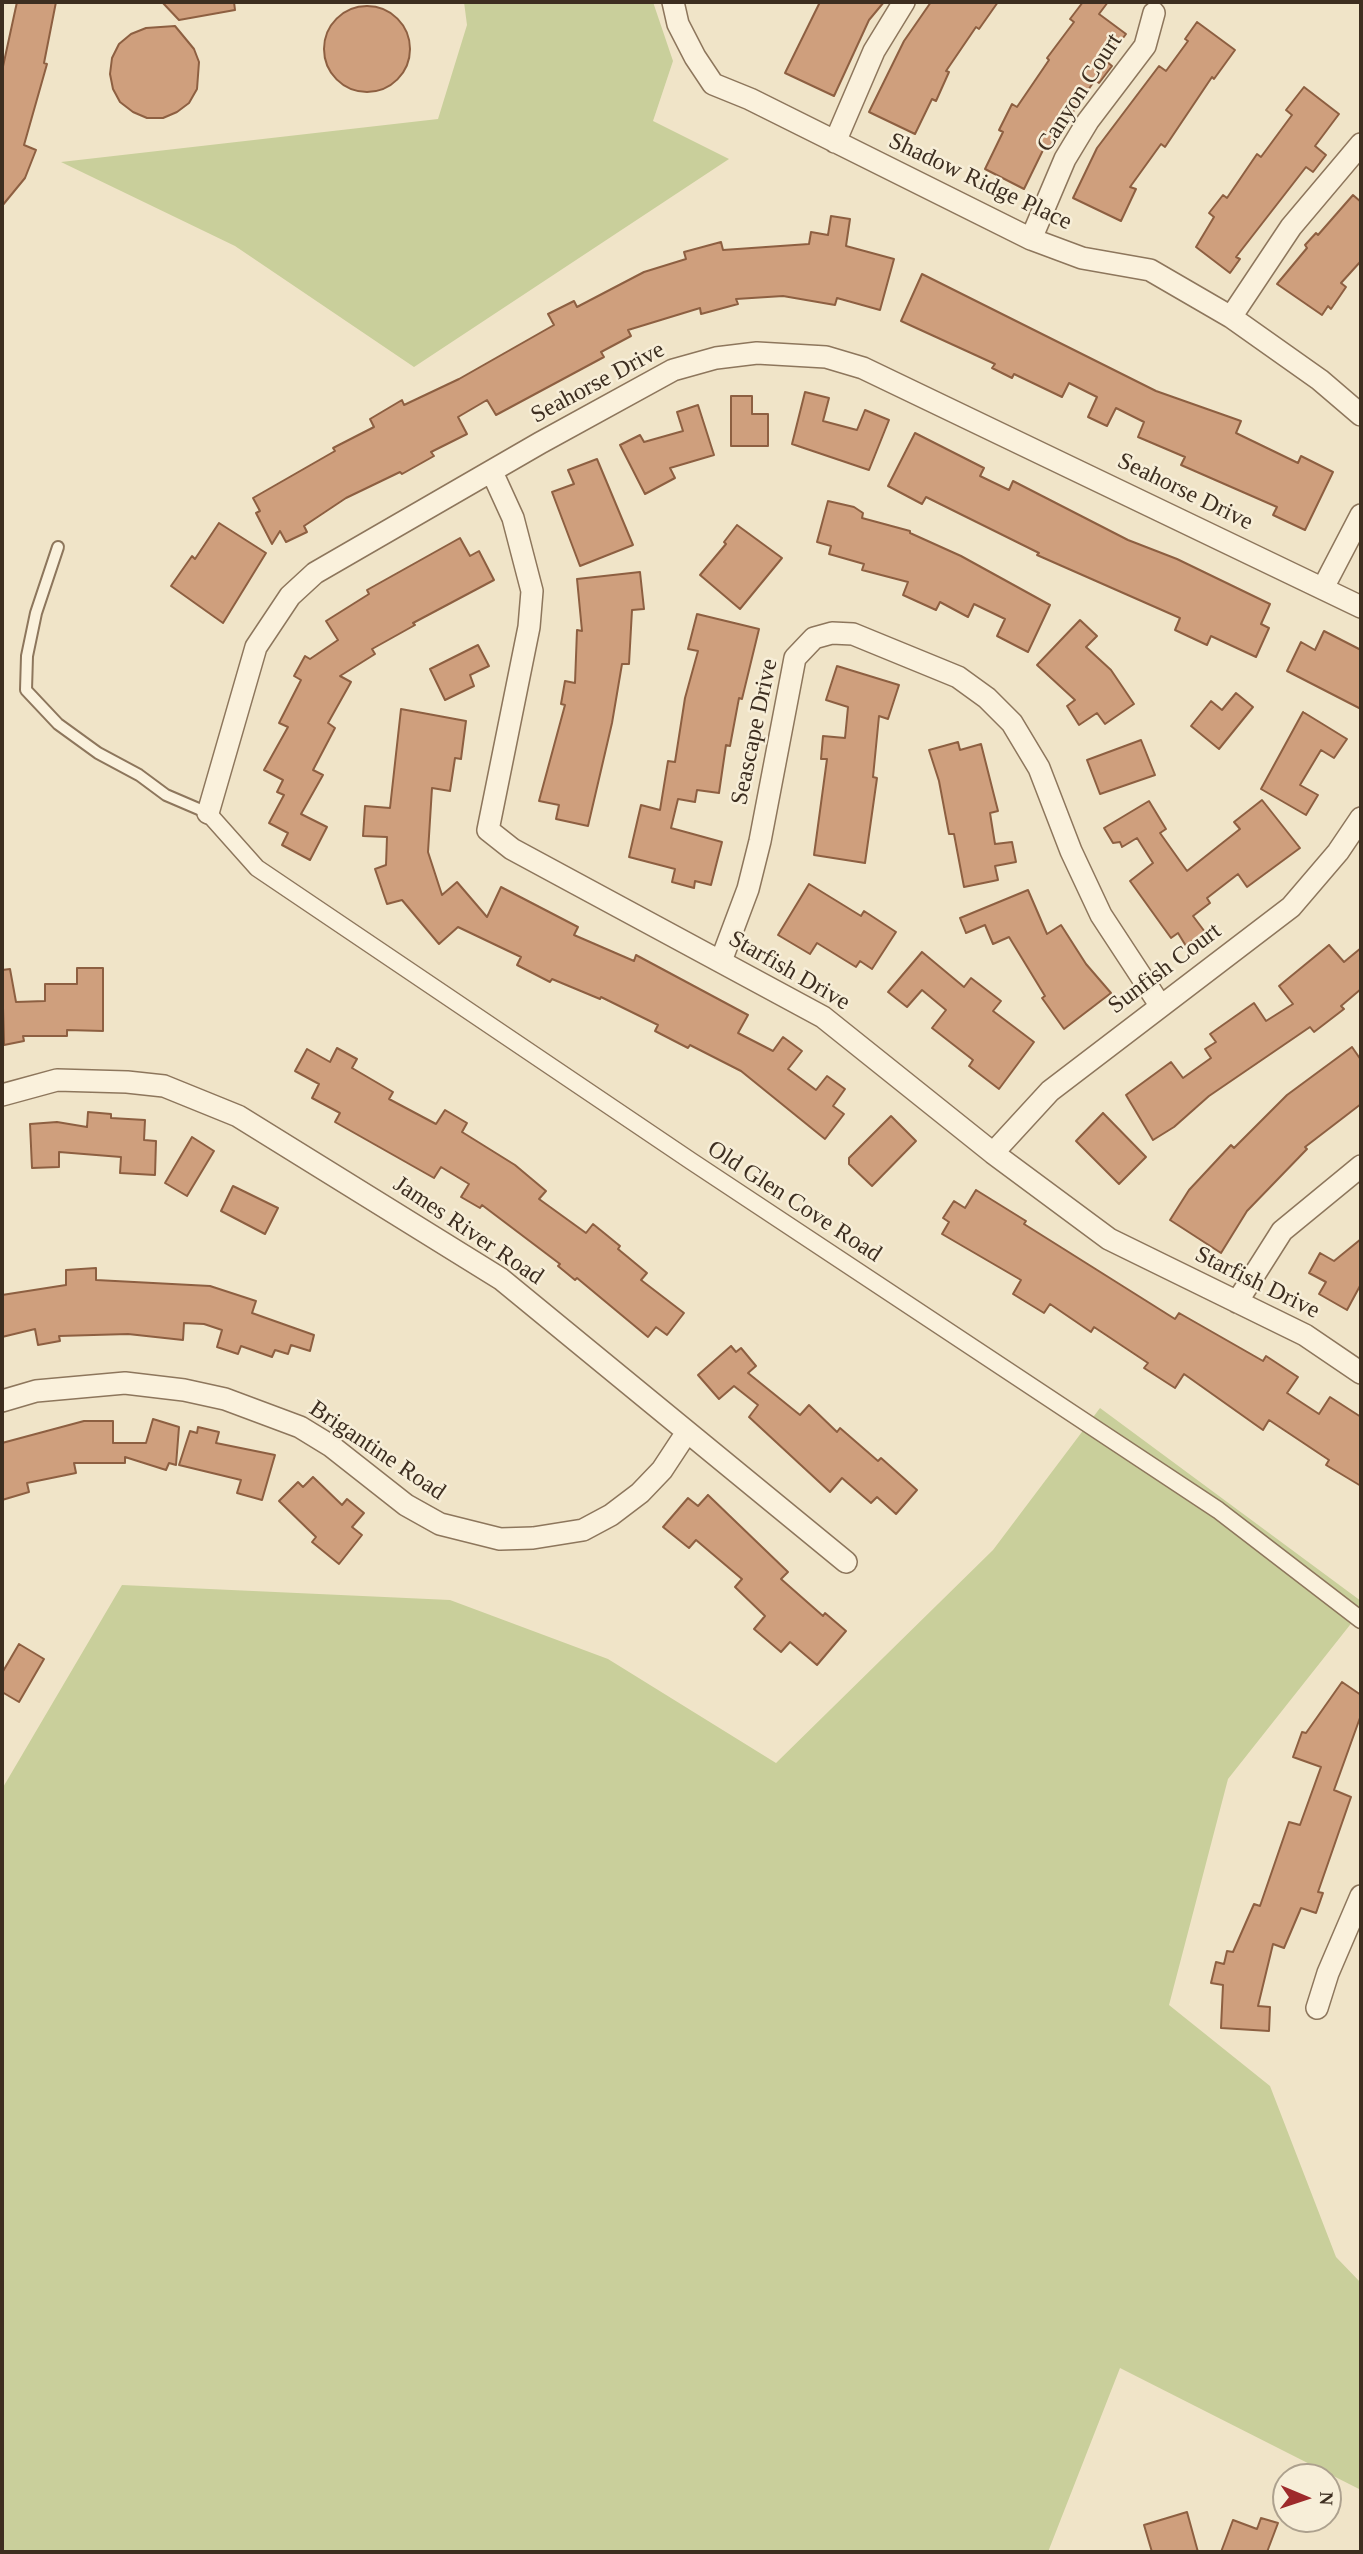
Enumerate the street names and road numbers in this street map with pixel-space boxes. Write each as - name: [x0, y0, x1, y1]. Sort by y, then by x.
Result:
- street label: Canyon Court: [1031, 28, 1129, 158]
- street label: Shadow Ridge Place: [884, 127, 1076, 237]
- street label: Seahorse Drive: [526, 336, 670, 430]
- street label: Seahorse Drive: [1112, 447, 1258, 537]
- street label: Seascape Drive: [725, 656, 785, 808]
- street label: Sunfish Court: [1103, 917, 1227, 1021]
- street label: Starfish Drive: [723, 925, 855, 1017]
- street label: Old Glen Cove Road: [701, 1135, 887, 1269]
- street label: James River Road: [388, 1170, 548, 1292]
- street label: Starfish Drive: [1190, 1240, 1324, 1326]
- street label: Brigantine Road: [303, 1395, 451, 1507]

